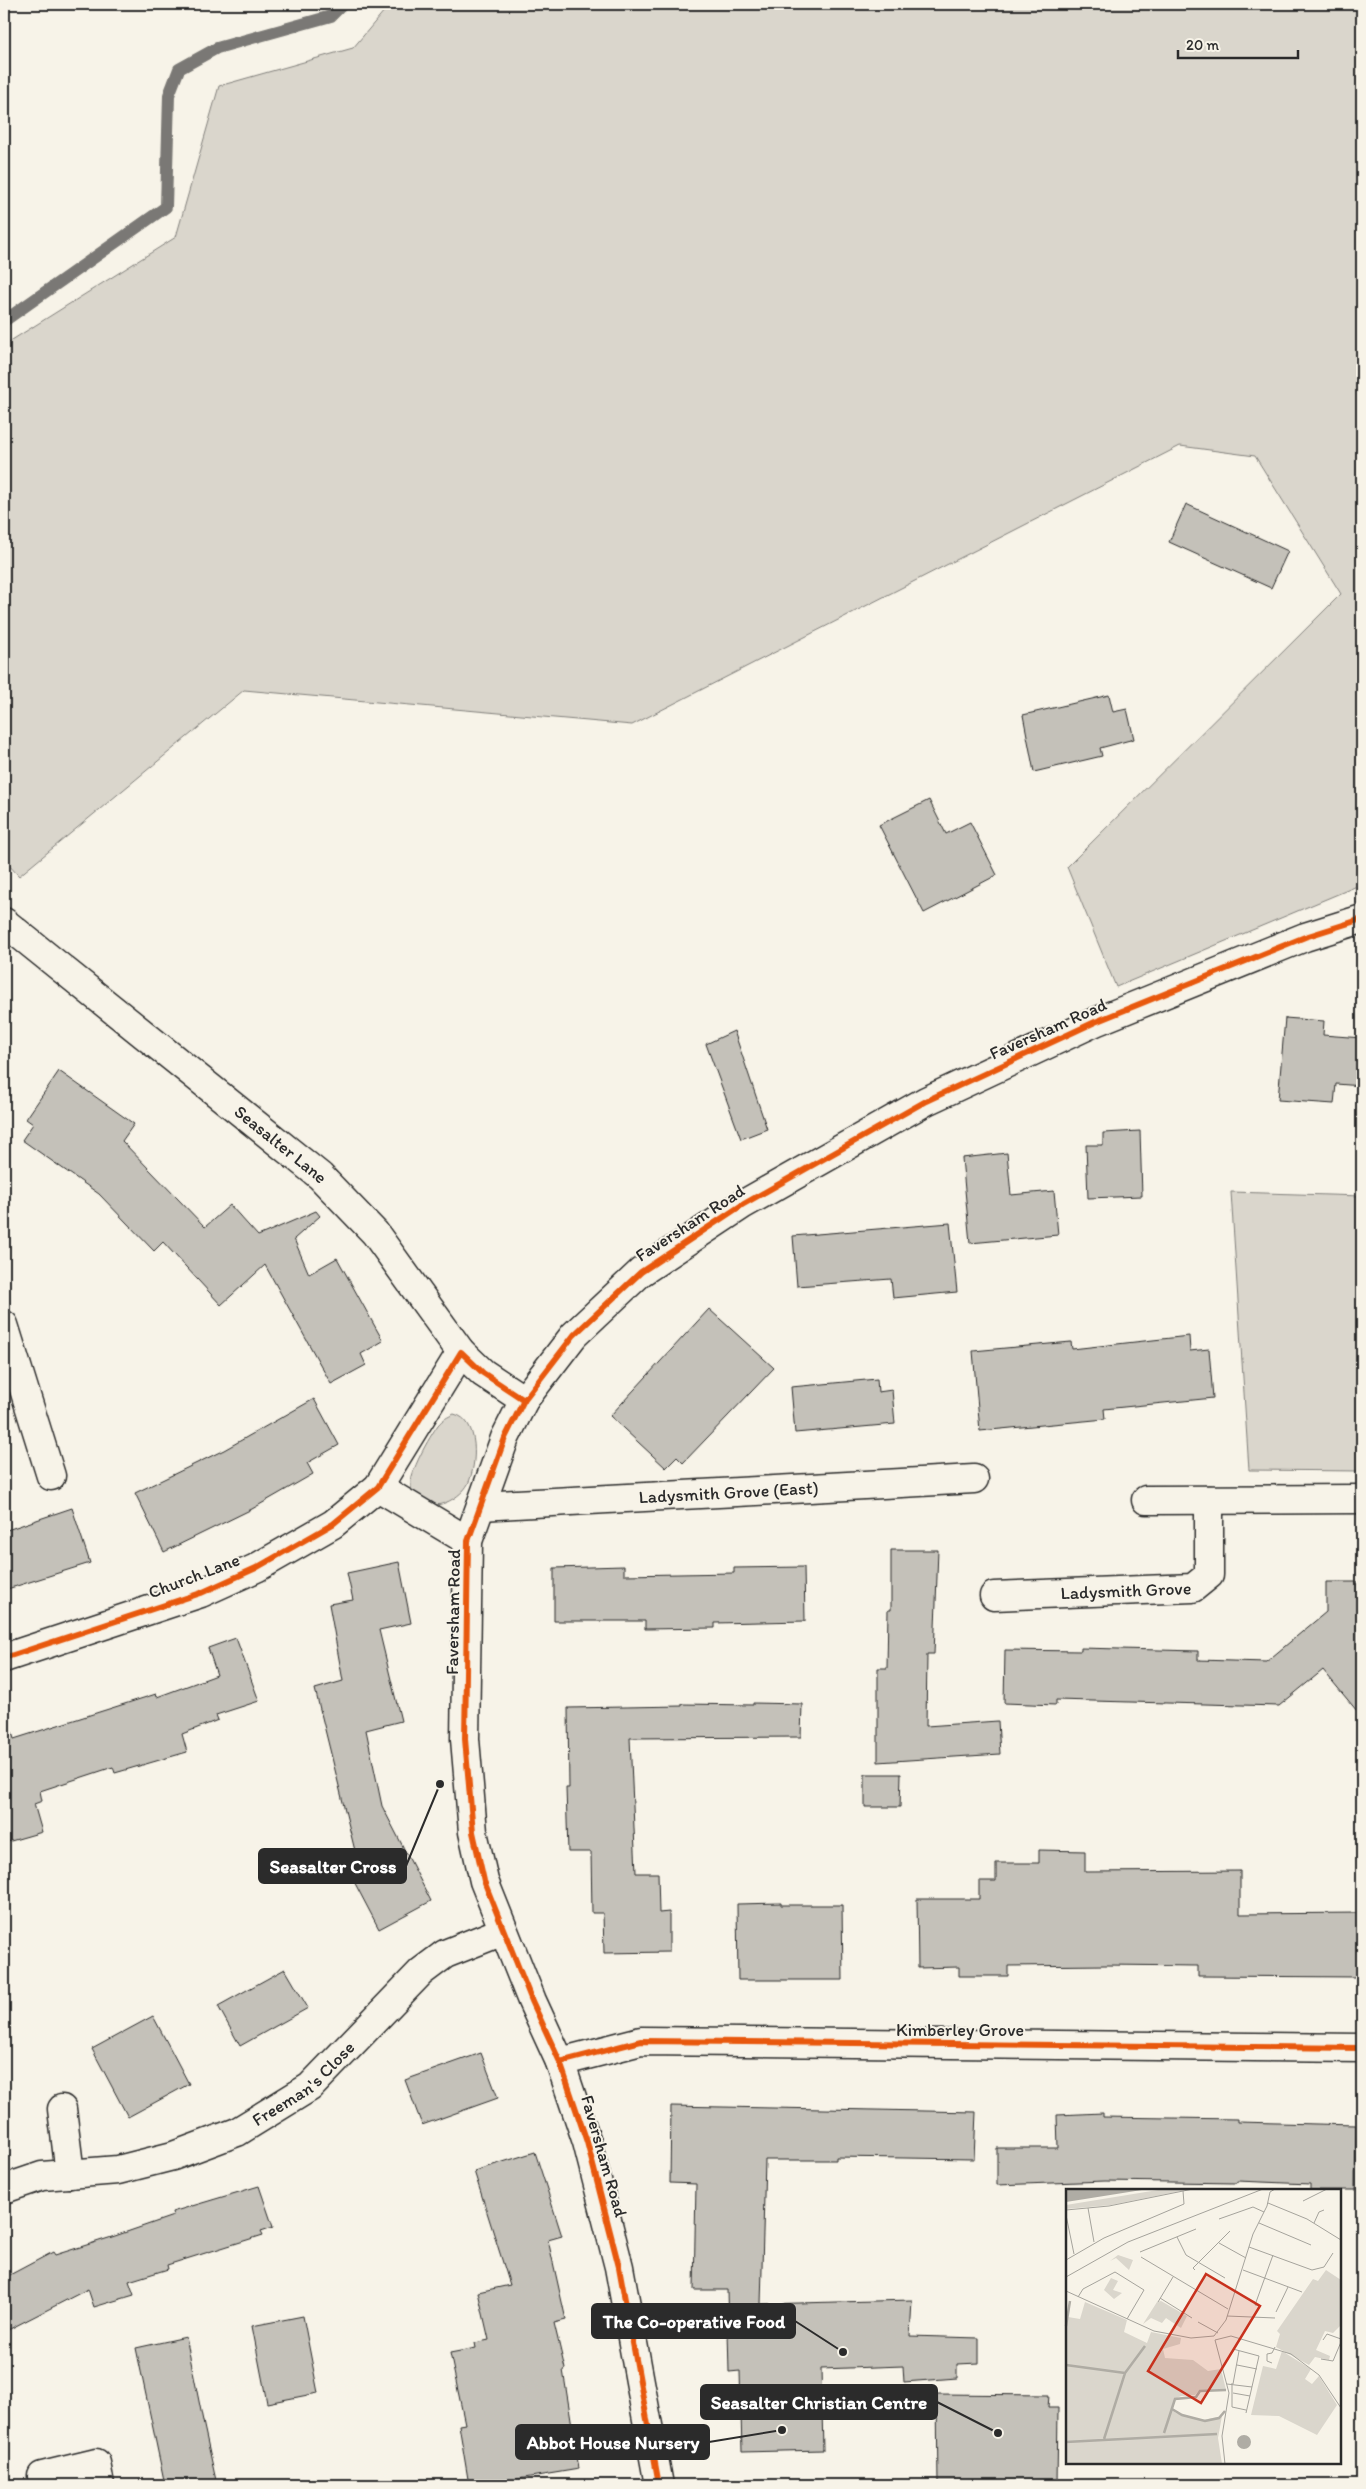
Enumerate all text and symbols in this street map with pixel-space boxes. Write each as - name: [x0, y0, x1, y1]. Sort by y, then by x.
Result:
- scale bar: [1178, 28, 1298, 60]
- text: 20 m: [1186, 36, 1220, 54]
- street label: Faversham Road: [986, 993, 1110, 1065]
- street label: Seasalter Lane: [230, 1100, 332, 1188]
- street label: Faversham Road: [631, 1179, 749, 1267]
- street label: Ladysmith Grove (East): [638, 1477, 819, 1508]
- street label: Church Lane: [145, 1548, 243, 1604]
- street label: Faversham Road: [441, 1549, 465, 1675]
- street label: Ladysmith Grove: [1060, 1577, 1192, 1604]
- callout: Seasalter Cross: [259, 1849, 406, 1883]
- text: Seasalter Cross: [270, 1855, 397, 1878]
- street label: Kimberley Grove: [896, 2019, 1024, 2041]
- street label: Freeman's Close: [248, 2037, 359, 2131]
- street label: Faversham Road: [576, 2092, 632, 2220]
- inset map: [1066, 2189, 1341, 2464]
- callout: The Co-operative Food: [592, 2304, 795, 2338]
- text: The Co-operative Food: [602, 2310, 786, 2333]
- callout: Seasalter Christian Centre: [701, 2385, 937, 2419]
- text: Seasalter Christian Centre: [711, 2391, 927, 2414]
- callout: Abbot House Nursery: [516, 2425, 709, 2459]
- text: Abbot House Nursery: [526, 2431, 699, 2454]

